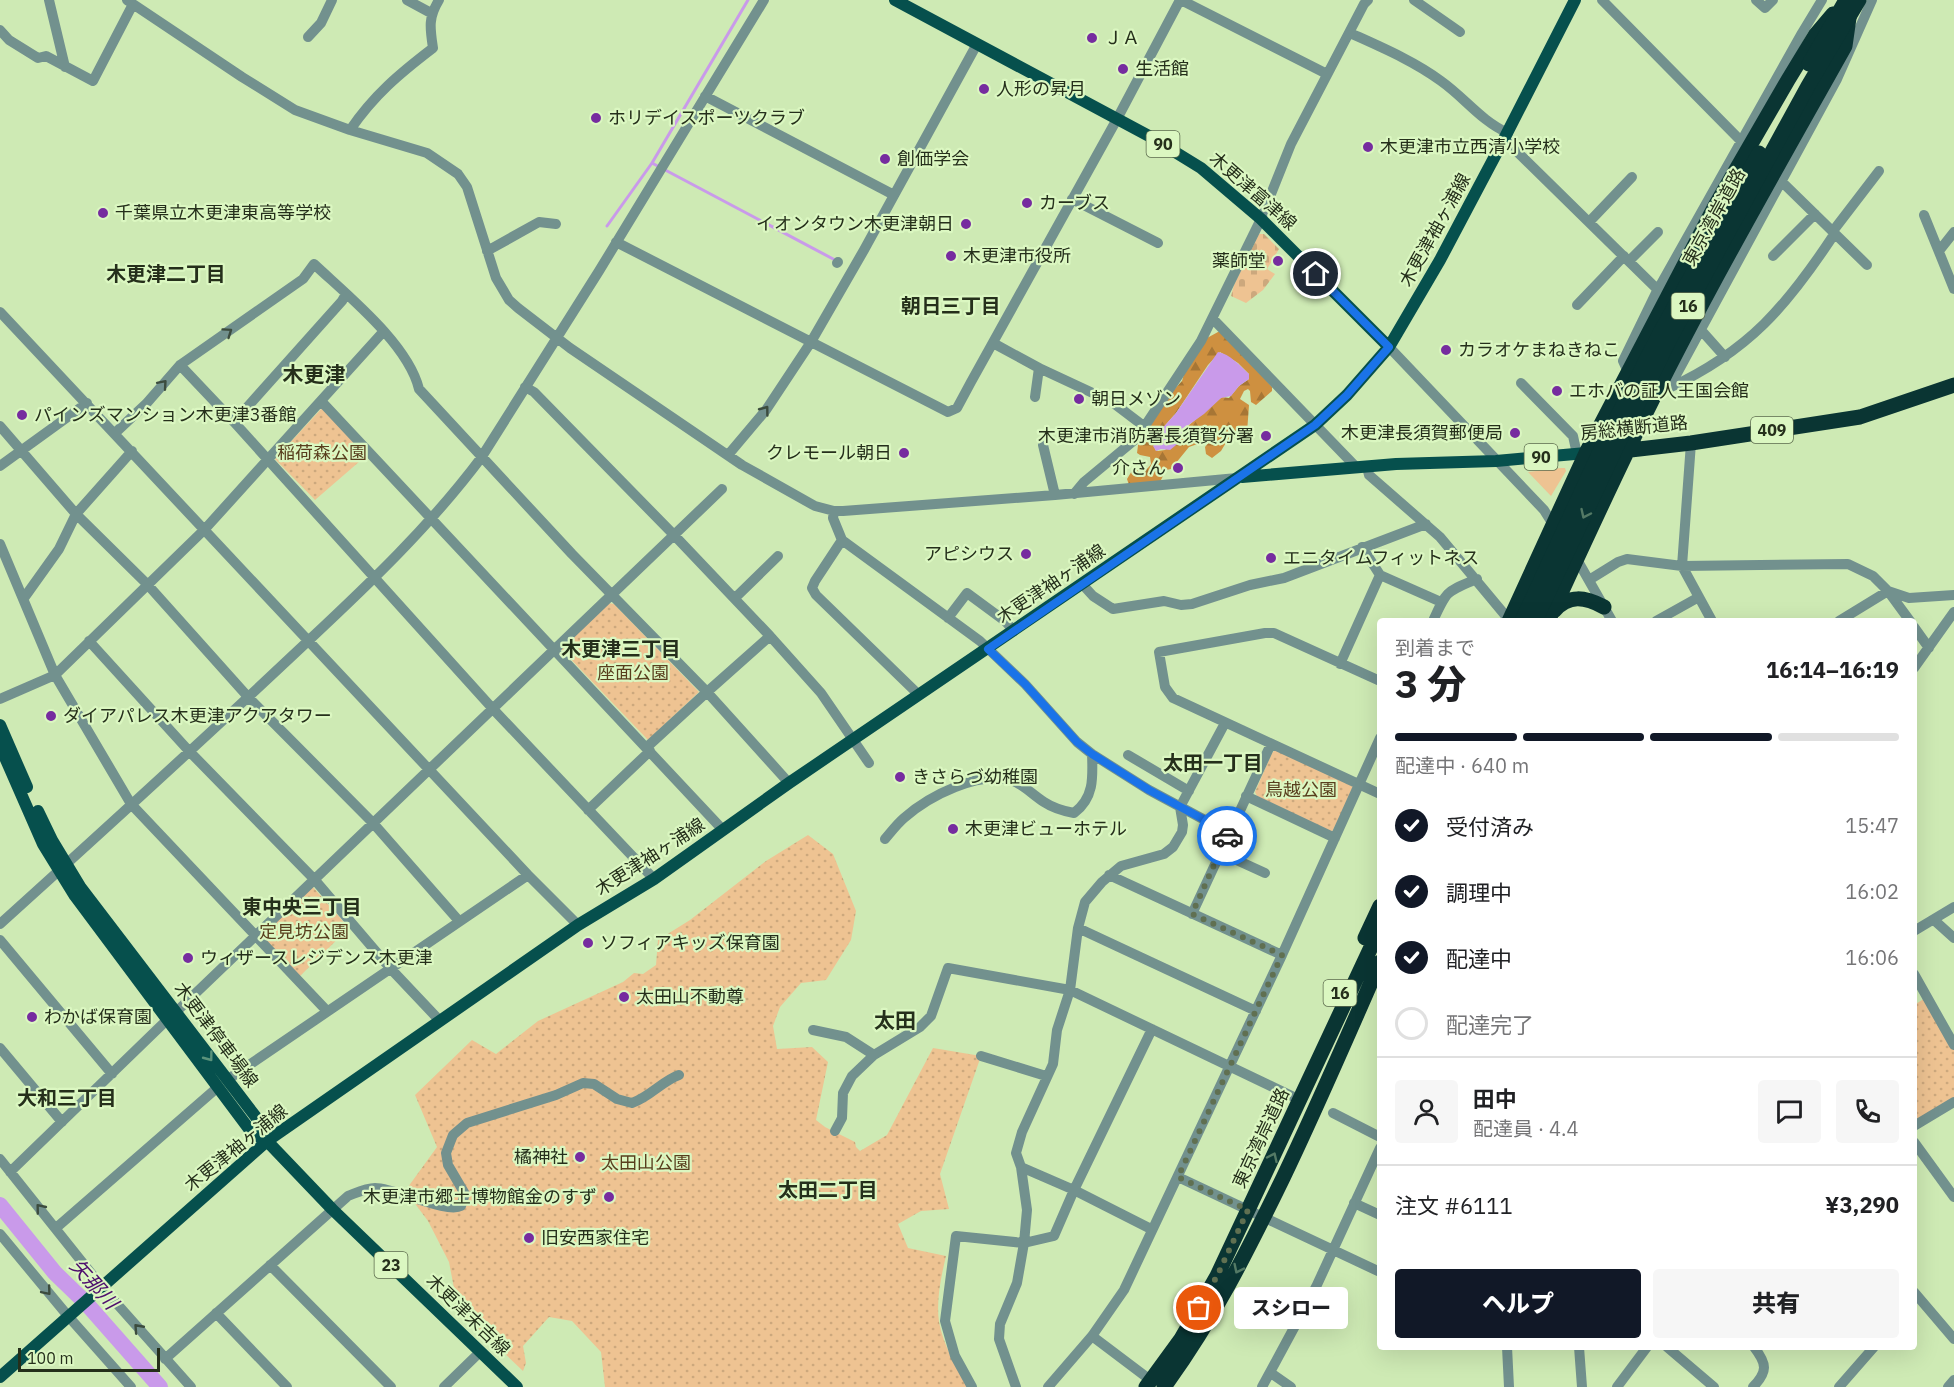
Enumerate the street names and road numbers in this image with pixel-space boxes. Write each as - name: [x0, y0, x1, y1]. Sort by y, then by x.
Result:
- road number: 90: [1146, 131, 1180, 157]
- street label: 木更津富津線: [1205, 147, 1302, 235]
- street label: 東京湾岸道路: [1677, 164, 1750, 270]
- street label: 木更津袖ヶ浦線: [1394, 169, 1475, 290]
- road number: 16: [1672, 293, 1704, 319]
- street label: 房総横断道路: [1579, 410, 1689, 445]
- road number: 409: [1751, 417, 1793, 443]
- road number: 90: [1524, 444, 1558, 470]
- street label: 木更津袖ヶ浦線: [992, 539, 1109, 628]
- street label: 木更津袖ヶ浦線: [591, 813, 709, 901]
- street label: 木更津停車場線: [169, 977, 263, 1092]
- road number: 16: [1324, 980, 1356, 1006]
- street label: 東京湾岸道路: [1227, 1084, 1294, 1192]
- street label: 木更津袖ヶ浦線: [179, 1099, 292, 1196]
- road number: 23: [374, 1252, 408, 1278]
- street label: 木更津末吉線: [422, 1269, 515, 1360]

